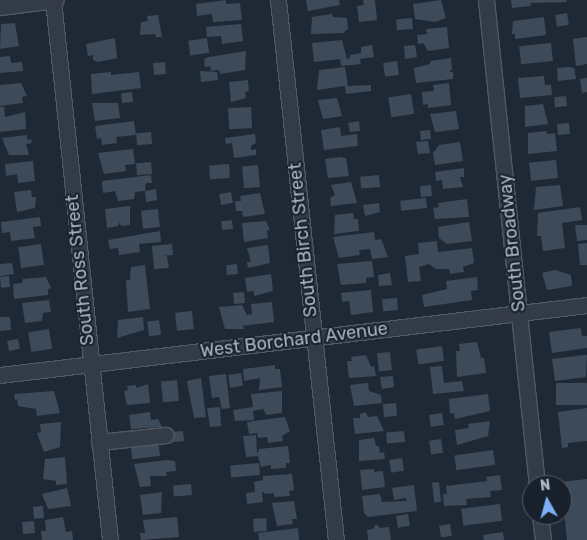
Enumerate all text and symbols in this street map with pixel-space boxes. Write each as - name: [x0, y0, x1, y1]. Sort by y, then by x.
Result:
- street label: South Birch Street: [284, 162, 322, 318]
- street label: South Broadway: [494, 173, 530, 313]
- street label: South Ross Street: [61, 193, 99, 347]
- street label: West Borchard Avenue: [199, 318, 389, 362]
- north arrow: [522, 475, 572, 525]
- text: N: [539, 477, 551, 495]

